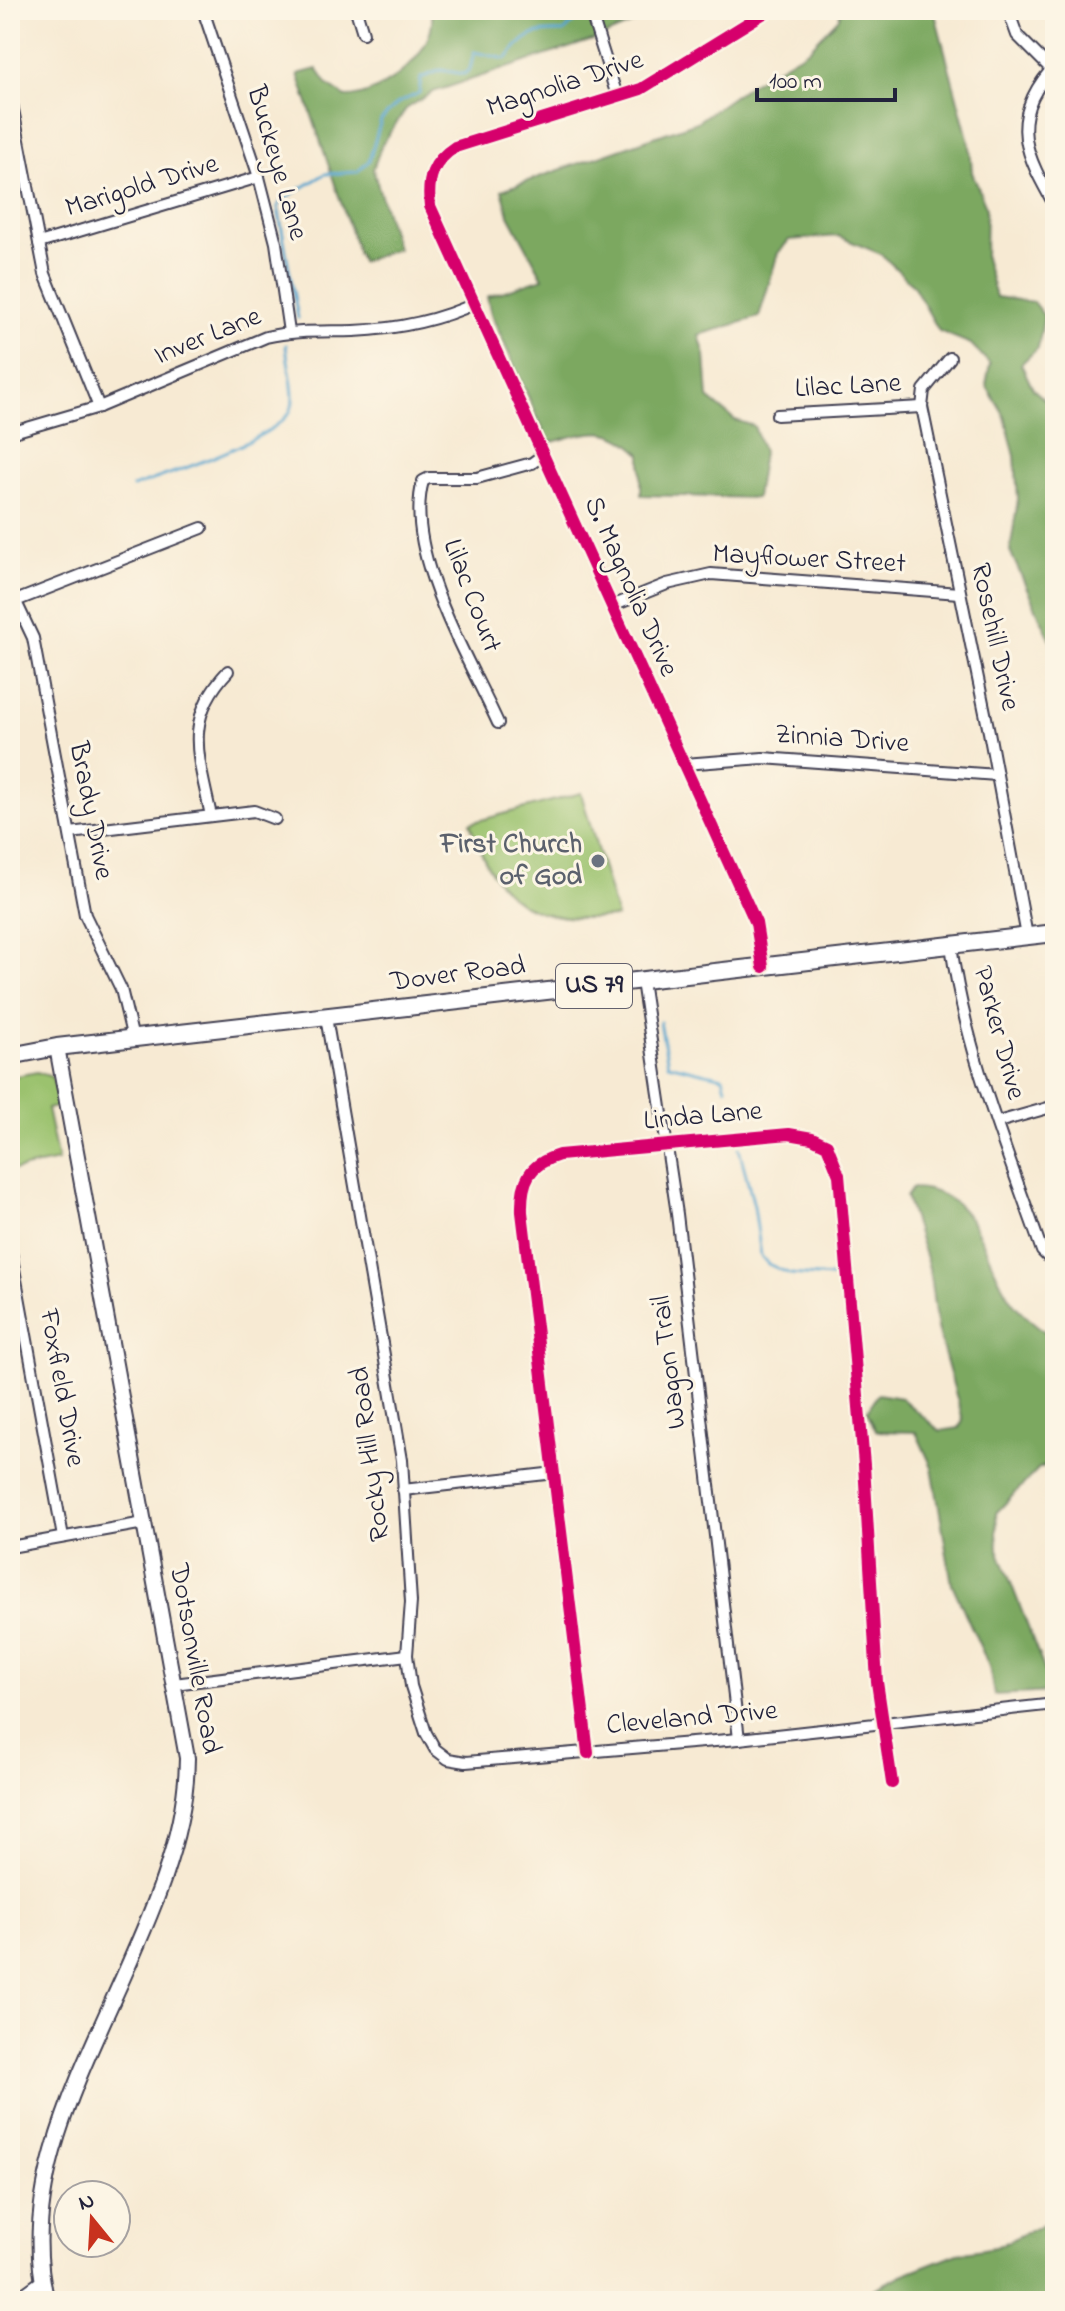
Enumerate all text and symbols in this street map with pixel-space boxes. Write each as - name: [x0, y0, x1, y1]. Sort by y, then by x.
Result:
- street label: Magnolia Drive: [481, 40, 649, 130]
- scale bar: [757, 52, 895, 102]
- text: 100 m: [769, 65, 822, 100]
- street label: Buckeye Lane: [234, 80, 318, 245]
- street label: Marigold Drive: [60, 144, 224, 230]
- street label: Inver Lane: [148, 297, 268, 377]
- street label: Lilac Lane: [794, 364, 903, 410]
- street label: S. Magnolia Drive: [572, 490, 688, 684]
- street label: Lilac Court: [431, 533, 511, 659]
- street label: Mayflower Street: [711, 534, 907, 586]
- street label: Rosehill Drive: [958, 559, 1030, 715]
- street label: Zinnia Drive: [774, 715, 911, 765]
- street label: Brady Drive: [56, 738, 124, 884]
- place label: First Church of God: [438, 825, 582, 898]
- marker: First Church of God: [589, 852, 607, 870]
- street label: Dover Road: [387, 946, 528, 1004]
- street label: Parker Drive: [960, 961, 1036, 1105]
- road number: US 79: [556, 964, 632, 1008]
- street label: Linda Lane: [642, 1091, 764, 1143]
- street label: Wagon Trail: [641, 1293, 699, 1431]
- street label: Foxfield Drive: [27, 1305, 95, 1470]
- street label: Rocky Hill Road: [340, 1364, 402, 1544]
- street label: Dotsonville Road: [157, 1559, 231, 1758]
- street label: Cleveland Drive: [605, 1691, 780, 1747]
- north arrow: [52, 2179, 132, 2259]
- text: N: [75, 2185, 99, 2220]

